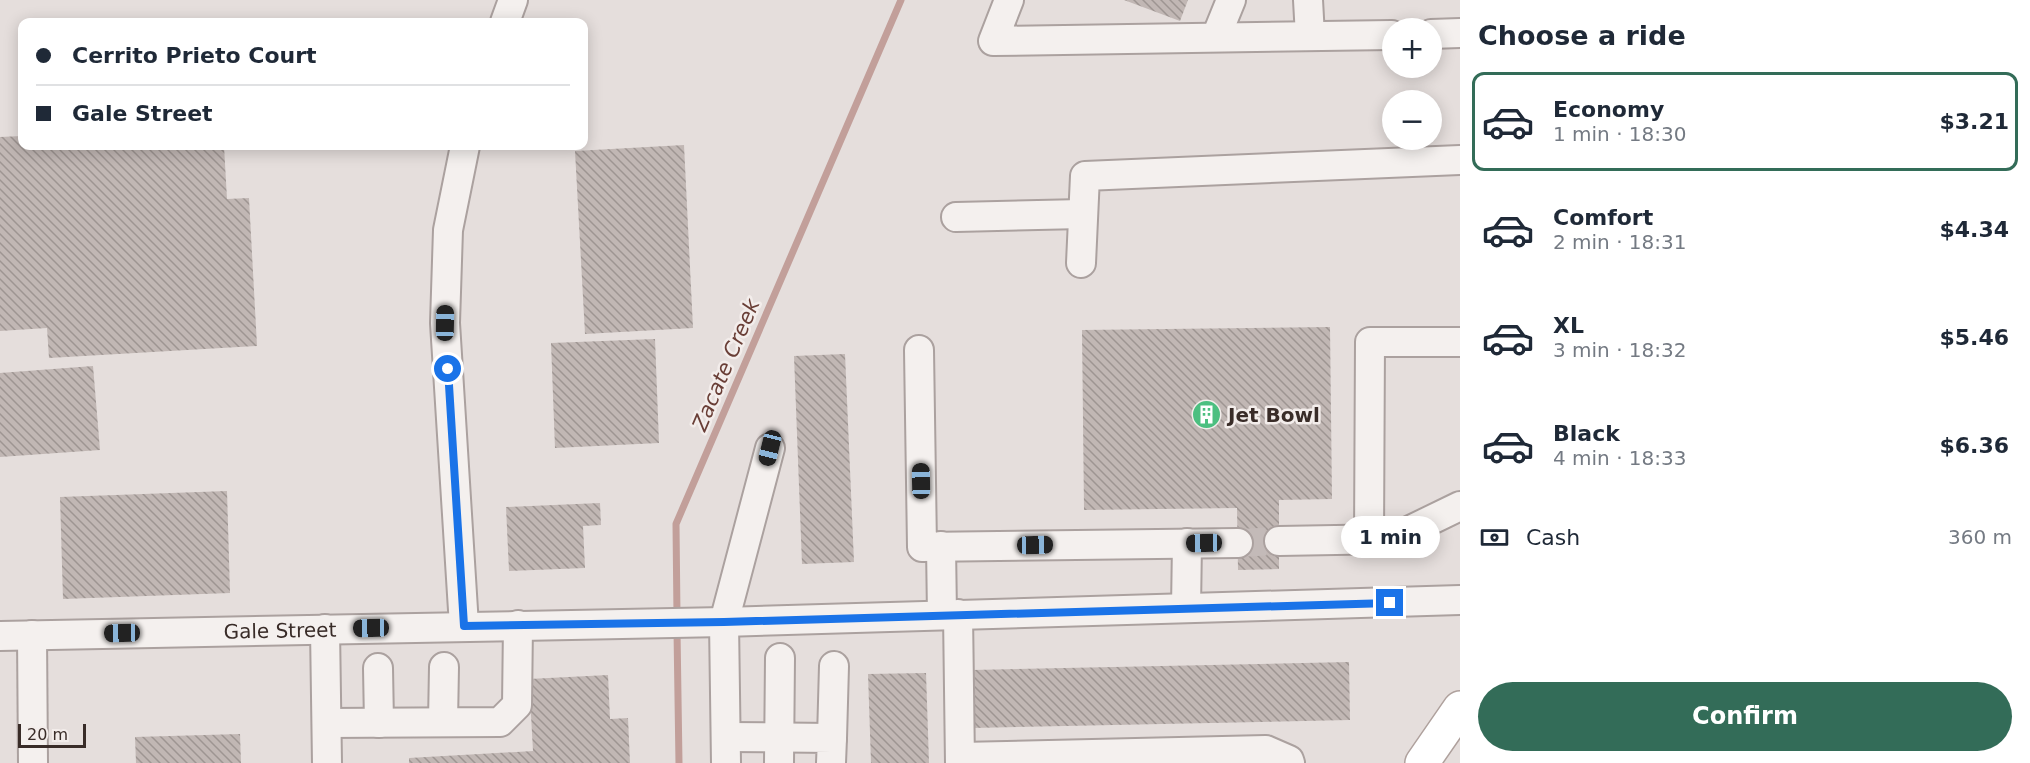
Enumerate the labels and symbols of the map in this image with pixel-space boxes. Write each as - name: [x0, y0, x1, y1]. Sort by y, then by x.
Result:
- water label: Zacate Creek: [687, 295, 765, 435]
- car: [436, 305, 454, 341]
- route start: [434, 355, 461, 382]
- building icon: Jet Bowl: [1191, 399, 1223, 431]
- place label: Jet Bowl: [1226, 403, 1320, 427]
- car: [757, 428, 783, 468]
- car: [912, 463, 930, 499]
- callout: 1 min: [1340, 516, 1440, 558]
- car: [1186, 534, 1222, 552]
- car: [1017, 536, 1053, 554]
- route end: [1376, 589, 1403, 616]
- street label: Gale Street: [223, 617, 337, 644]
- car: [353, 619, 389, 637]
- car: [104, 624, 140, 642]
- scale bar: [18, 721, 86, 748]

